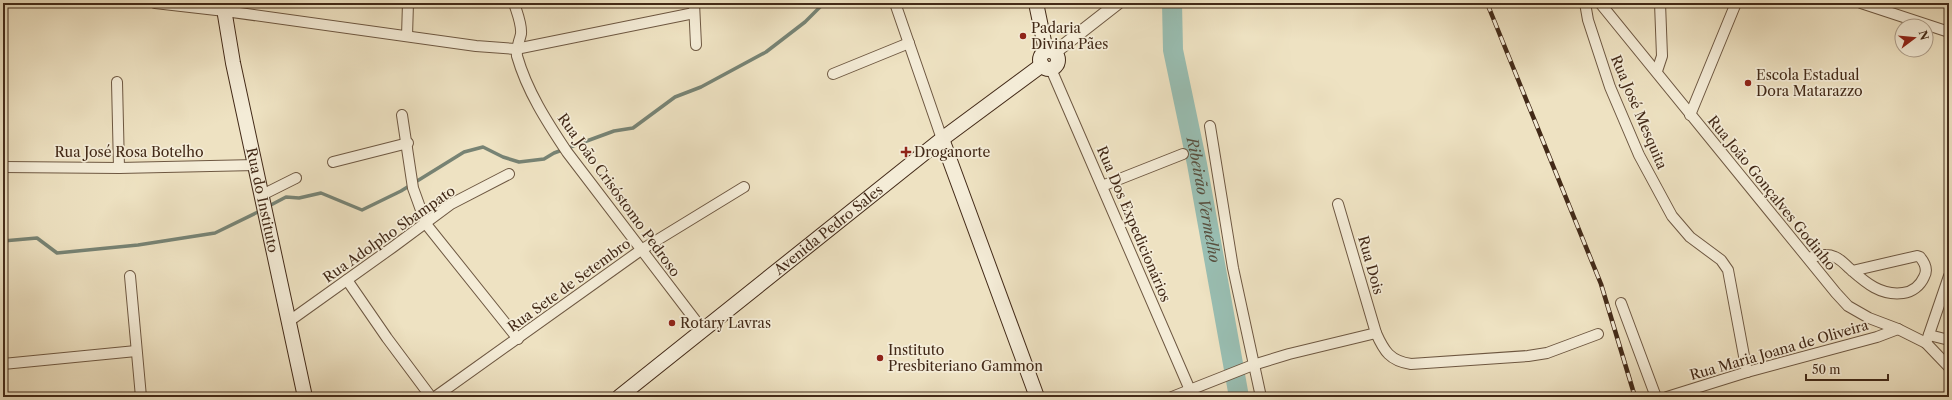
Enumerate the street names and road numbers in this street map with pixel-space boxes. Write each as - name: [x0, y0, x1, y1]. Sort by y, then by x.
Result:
- street label: Rua José Mesquita: [1607, 52, 1671, 172]
- street label: Rua João Crisóstomo Pedroso: [554, 110, 684, 280]
- street label: Rua João Gonçalves Godinho: [1704, 112, 1840, 274]
- street label: Rua José Rosa Botelho: [54, 143, 204, 161]
- street label: Rua Dos Expedicionários: [1093, 143, 1175, 305]
- street label: Rua do Instituto: [242, 146, 283, 254]
- street label: Avenida Pedro Sales: [770, 181, 886, 279]
- street label: Rua Adolpho Sbampato: [319, 182, 459, 286]
- street label: Rua Sete de Setembro: [504, 234, 634, 336]
- street label: Rua Dois: [1354, 234, 1388, 296]
- street label: Rua Maria Joana de Oliveira: [1688, 316, 1871, 384]

